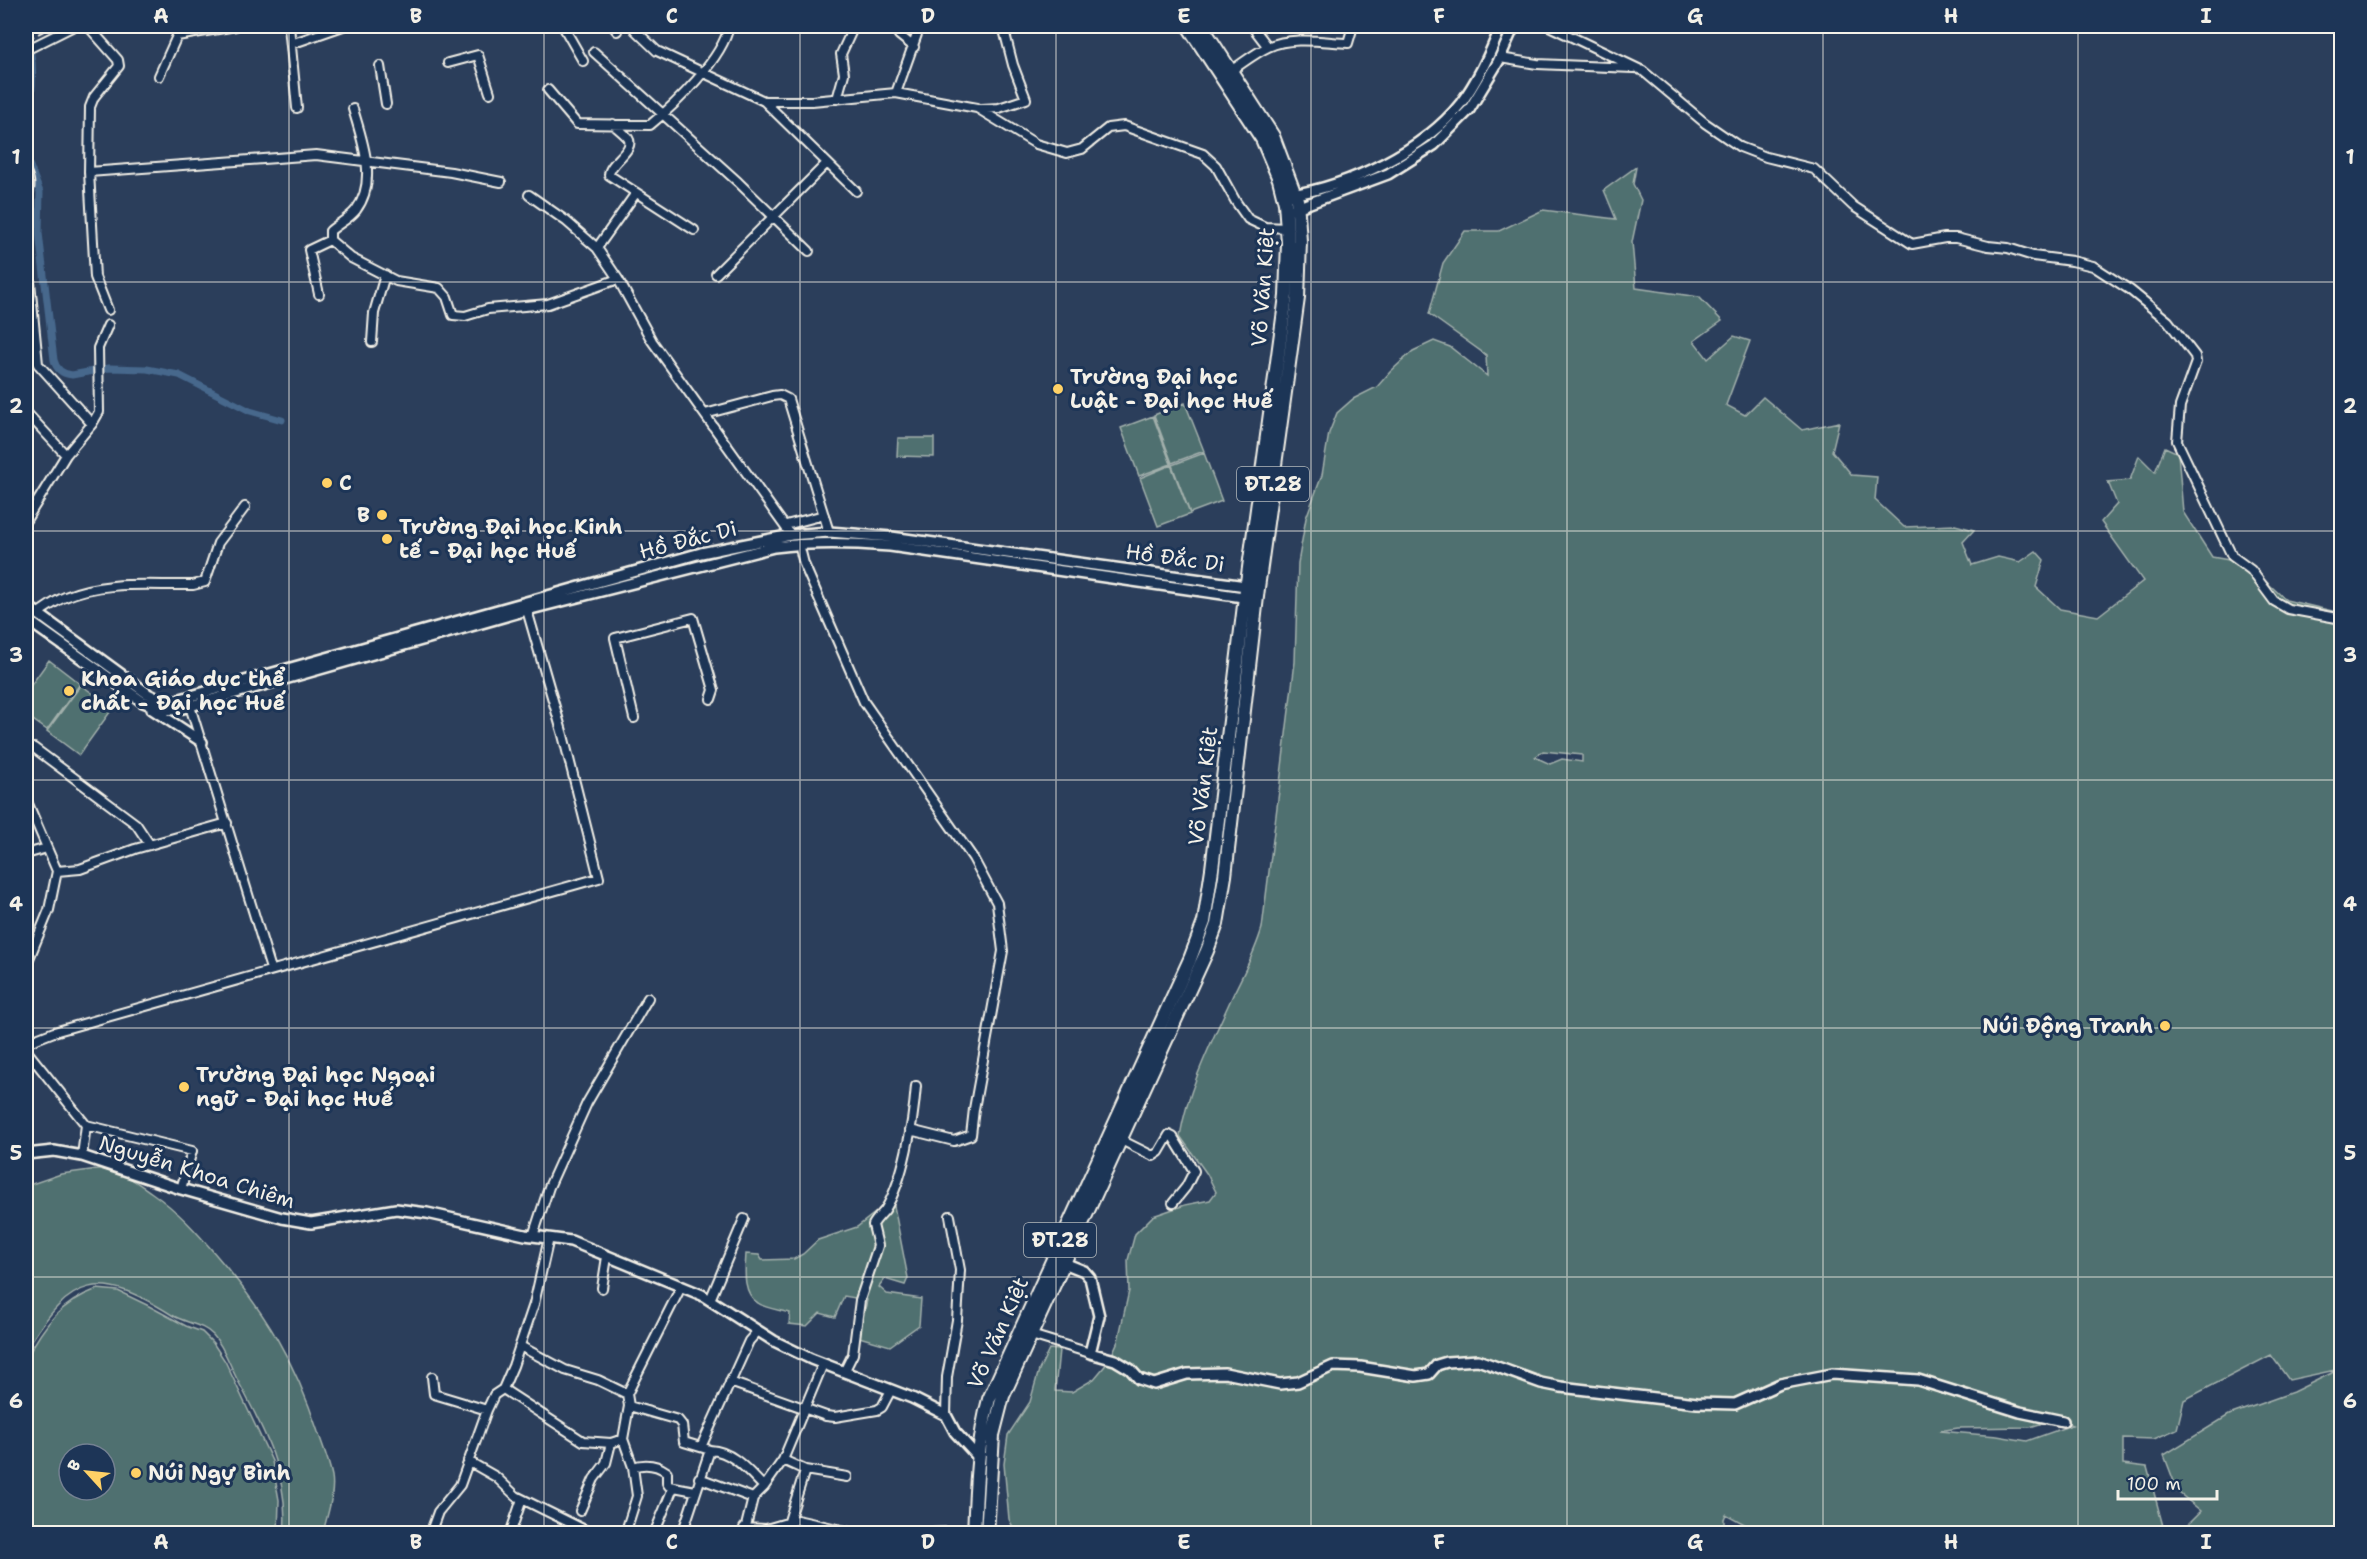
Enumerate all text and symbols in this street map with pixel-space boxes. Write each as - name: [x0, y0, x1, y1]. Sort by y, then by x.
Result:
- text: A: [153, 3, 169, 29]
- text: B: [410, 3, 422, 29]
- text: C: [666, 3, 678, 29]
- text: D: [921, 3, 935, 29]
- text: E: [1177, 3, 1191, 29]
- text: F: [1433, 3, 1445, 29]
- text: G: [1687, 3, 1703, 29]
- text: H: [1944, 3, 1958, 29]
- text: I: [2200, 3, 2212, 29]
- text: 1: [11, 144, 21, 170]
- text: 1: [2345, 144, 2355, 170]
- street label: Võ Văn Kiệt: [1245, 226, 1281, 348]
- place label: Trường Đại học Luật - Đại học Huế: [1070, 363, 1274, 415]
- marker: Trường Đại học Luật - Đại học Huế: [1051, 382, 1065, 396]
- text: 2: [9, 393, 23, 419]
- text: 2: [2343, 393, 2357, 419]
- road number: ĐT.28: [1237, 467, 1309, 501]
- place label: C: [339, 469, 352, 497]
- marker: C: [320, 476, 334, 490]
- place label: B: [357, 501, 370, 529]
- marker: B: [375, 508, 389, 522]
- place label: Trường Đại học Kinh tế - Đại học Huế: [399, 513, 622, 565]
- street label: Hồ Đắc Di: [636, 514, 740, 566]
- marker: Trường Đại học Kinh tế - Đại học Huế: [380, 532, 394, 546]
- street label: Hồ Đắc Di: [1124, 537, 1226, 579]
- text: 3: [9, 642, 23, 668]
- text: 3: [2343, 642, 2357, 668]
- place label: Khoa Giáo dục thể chất - Đại học Huế: [81, 665, 286, 717]
- marker: Khoa Giáo dục thể chất - Đại học Huế: [62, 684, 76, 698]
- street label: Võ Văn Kiệt: [1182, 725, 1224, 847]
- text: 4: [9, 891, 23, 917]
- text: 4: [2343, 891, 2357, 917]
- place label: Núi Động Tranh: [1982, 1012, 2153, 1040]
- marker: Núi Động Tranh: [2158, 1019, 2172, 1033]
- place label: Trường Đại học Ngoại ngữ - Đại học Huế: [196, 1061, 436, 1113]
- marker: Trường Đại học Ngoại ngữ - Đại học Huế: [177, 1080, 191, 1094]
- street label: Nguyễn Khoa Chiêm: [95, 1129, 299, 1215]
- text: 5: [10, 1140, 22, 1166]
- text: 5: [2344, 1140, 2356, 1166]
- road number: ĐT.28: [1024, 1223, 1096, 1257]
- street label: Võ Văn Kiệt: [961, 1273, 1035, 1393]
- text: 6: [9, 1388, 23, 1414]
- text: 6: [2343, 1388, 2357, 1414]
- north arrow: [57, 1442, 117, 1502]
- text: B: [62, 1456, 86, 1475]
- place label: Núi Ngự Bình: [148, 1459, 291, 1487]
- scale bar: [2118, 1463, 2217, 1501]
- marker: Núi Ngự Bình: [129, 1466, 143, 1480]
- text: 100 m: [2127, 1472, 2181, 1496]
- text: A: [153, 1529, 169, 1555]
- text: B: [410, 1529, 422, 1555]
- text: C: [666, 1529, 678, 1555]
- text: D: [921, 1529, 935, 1555]
- text: E: [1177, 1529, 1191, 1555]
- text: F: [1433, 1529, 1445, 1555]
- text: G: [1687, 1529, 1703, 1555]
- text: H: [1944, 1529, 1958, 1555]
- text: I: [2200, 1529, 2212, 1555]

